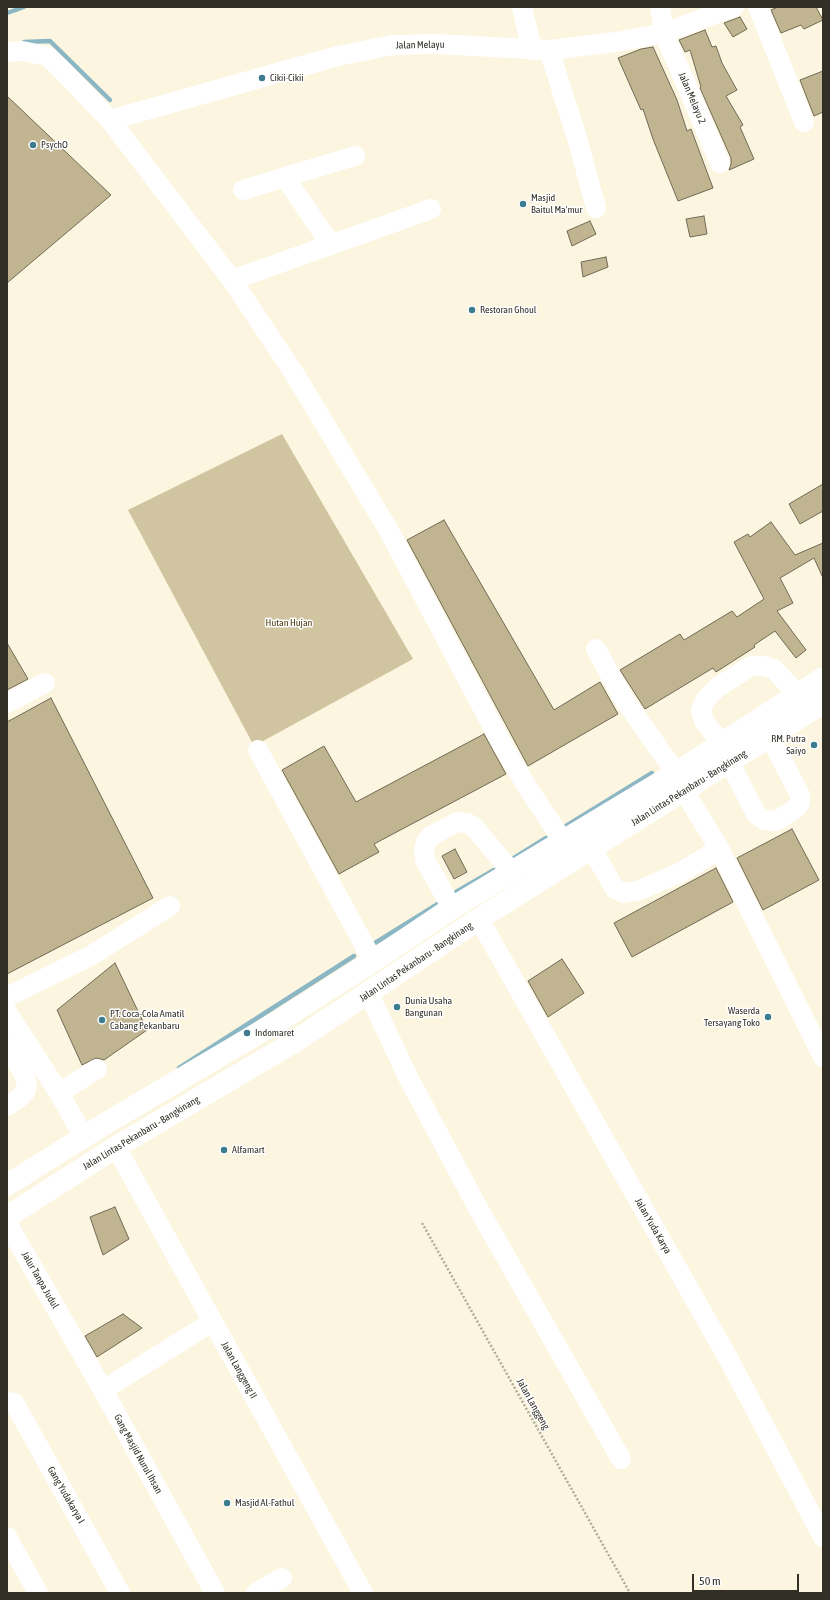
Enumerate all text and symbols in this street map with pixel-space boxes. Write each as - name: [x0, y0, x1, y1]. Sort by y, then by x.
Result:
- street label: Jalan Melayu: [395, 39, 445, 51]
- street label: Jalan Melayu 2: [676, 70, 708, 126]
- place label: Cikii-Cikii: [270, 72, 303, 84]
- marker: Cikii-Cikii: [257, 73, 267, 83]
- place label: PsychO: [41, 139, 68, 151]
- marker: PsychO: [28, 140, 38, 150]
- place label: Masjid Baitul Ma'mur: [531, 192, 582, 216]
- marker: Masjid Baitul Ma'mur: [518, 199, 528, 209]
- place label: Restoran Ghoul: [480, 304, 536, 316]
- marker: Restoran Ghoul: [467, 305, 477, 315]
- park label: Hutan Hujan: [266, 617, 312, 629]
- place label: RM. Putra Saiyo: [771, 733, 806, 756]
- marker: RM. Putra Saiyo: [809, 740, 819, 750]
- street label: Jalan Lintas Pekanbaru - Bangkinang: [629, 747, 749, 829]
- street label: Jalan Lintas Pekanbaru - Bangkinang: [357, 920, 475, 1004]
- place label: Dunia Usaha Bangunan: [405, 995, 452, 1018]
- marker: Dunia Usaha Bangunan: [392, 1002, 402, 1012]
- place label: Waserda Tersayang Toko: [704, 1005, 760, 1028]
- place label: PT. Coca-Cola Amatil Cabang Pekanbaru: [110, 1008, 184, 1032]
- marker: Waserda Tersayang Toko: [763, 1012, 773, 1022]
- marker: PT. Coca-Cola Amatil Cabang Pekanbaru: [97, 1015, 107, 1025]
- place label: Indomaret: [255, 1027, 294, 1039]
- marker: Indomaret: [242, 1028, 252, 1038]
- street label: Jalan Lintas Pekanbaru - Bangkinang: [80, 1093, 202, 1173]
- place label: Alfamart: [232, 1144, 265, 1156]
- marker: Alfamart: [219, 1145, 229, 1155]
- street label: Jalan Yuda Karya: [632, 1196, 674, 1256]
- street label: Jalur Tanpa Judul: [19, 1249, 61, 1311]
- street label: Jalan Langgeng II: [218, 1339, 260, 1401]
- street label: Jalan Langgeng: [514, 1376, 552, 1432]
- street label: Gang Masjid Nurul Ihsan: [111, 1412, 165, 1496]
- street label: Gang Yudakarya I: [45, 1464, 87, 1526]
- place label: Masjid Al-Fathul: [235, 1497, 294, 1509]
- marker: Masjid Al-Fathul: [222, 1498, 232, 1508]
- scale bar: [694, 1566, 801, 1592]
- text: 50 m: [699, 1574, 721, 1588]

